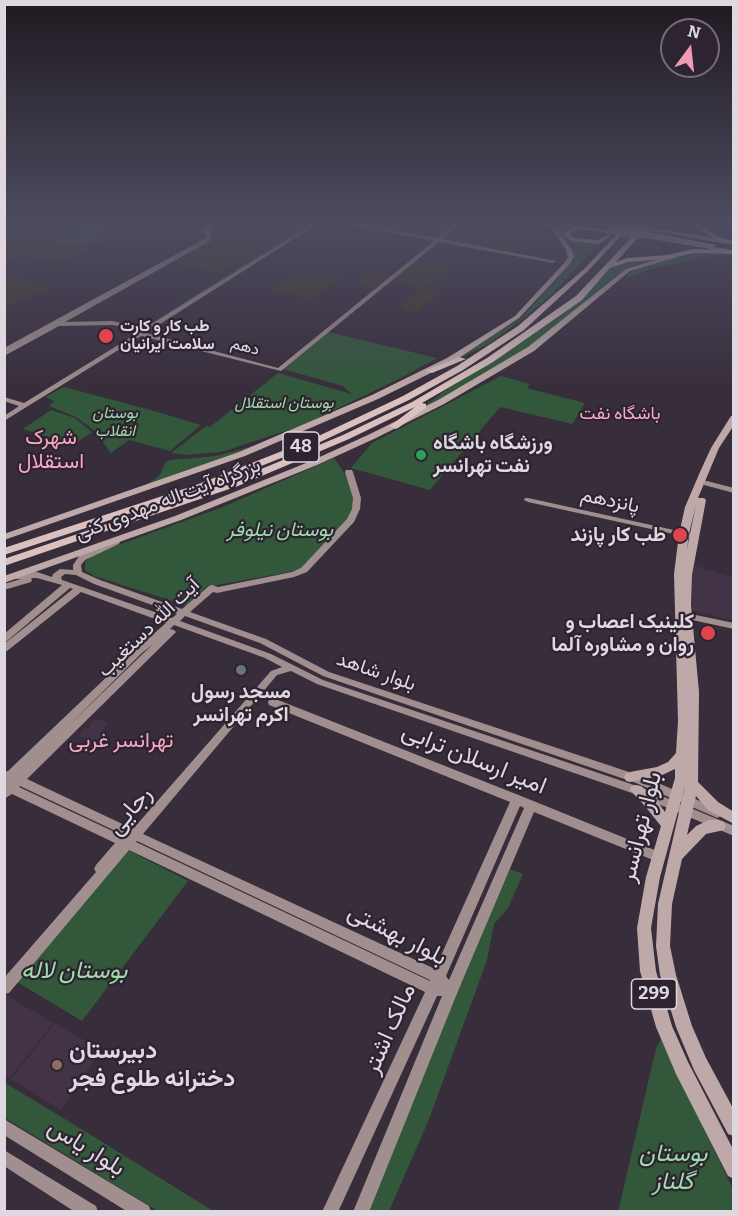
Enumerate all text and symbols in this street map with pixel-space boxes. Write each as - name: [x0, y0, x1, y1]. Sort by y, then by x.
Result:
- north arrow: [660, 18, 720, 78]
- text: N: [686, 21, 703, 43]
- place label: طب کار و کارت سلامت ایرانیان: [120, 317, 214, 355]
- marker: طب کار و کارت سلامت ایرانیان: [97, 327, 115, 345]
- street label: دهم: [229, 334, 261, 360]
- park label: بوستان استقلال: [235, 394, 333, 414]
- district label: باشگاه نفت: [580, 403, 660, 425]
- park label: بوستان انقلاب: [92, 404, 138, 442]
- district label: شهرک استقلال: [18, 425, 84, 475]
- place label: ورزشگاه باشگاه نفت تهرانسر: [433, 431, 553, 478]
- road number: 48: [283, 432, 319, 462]
- marker: ورزشگاه باشگاه نفت تهرانسر: [414, 448, 428, 462]
- street label: بزرگراه آیت اله مهدوی کنی: [72, 454, 264, 546]
- street label: پانزدهم: [578, 483, 642, 519]
- park label: بوستان نیلوفر: [227, 518, 333, 542]
- place label: طب کار پازند: [570, 523, 666, 547]
- marker: طب کار پازند: [671, 526, 689, 544]
- street label: آیت الله دستغیب: [93, 573, 205, 683]
- place label: کلینیک اعصاب و روان و مشاوره آلما: [551, 610, 694, 657]
- marker: کلینیک اعصاب و روان و مشاوره آلما: [699, 624, 717, 642]
- street label: بلوار شاهد: [333, 647, 419, 697]
- marker: مسجد رسول اکرم تهرانسر: [234, 663, 248, 677]
- place label: مسجد رسول اکرم تهرانسر: [191, 680, 291, 727]
- street label: امیر ارسلان ترابی: [397, 717, 551, 801]
- district label: تهرانسر غربی: [69, 728, 173, 754]
- street label: بلوار تهرانسر: [613, 769, 669, 885]
- street label: رجایی: [101, 781, 159, 841]
- street label: بلوار بهشتی: [343, 898, 451, 972]
- park label: بوستان لاله: [21, 957, 127, 985]
- street label: مالک اشتر: [357, 979, 423, 1079]
- road number: 299: [632, 979, 676, 1009]
- place label: دبیرستان دخترانه طلوع فجر: [69, 1037, 235, 1093]
- marker: دبیرستان دخترانه طلوع فجر: [50, 1058, 64, 1072]
- street label: بلوار یاس: [42, 1113, 130, 1183]
- park label: بوستان گلناز: [639, 1140, 707, 1196]

